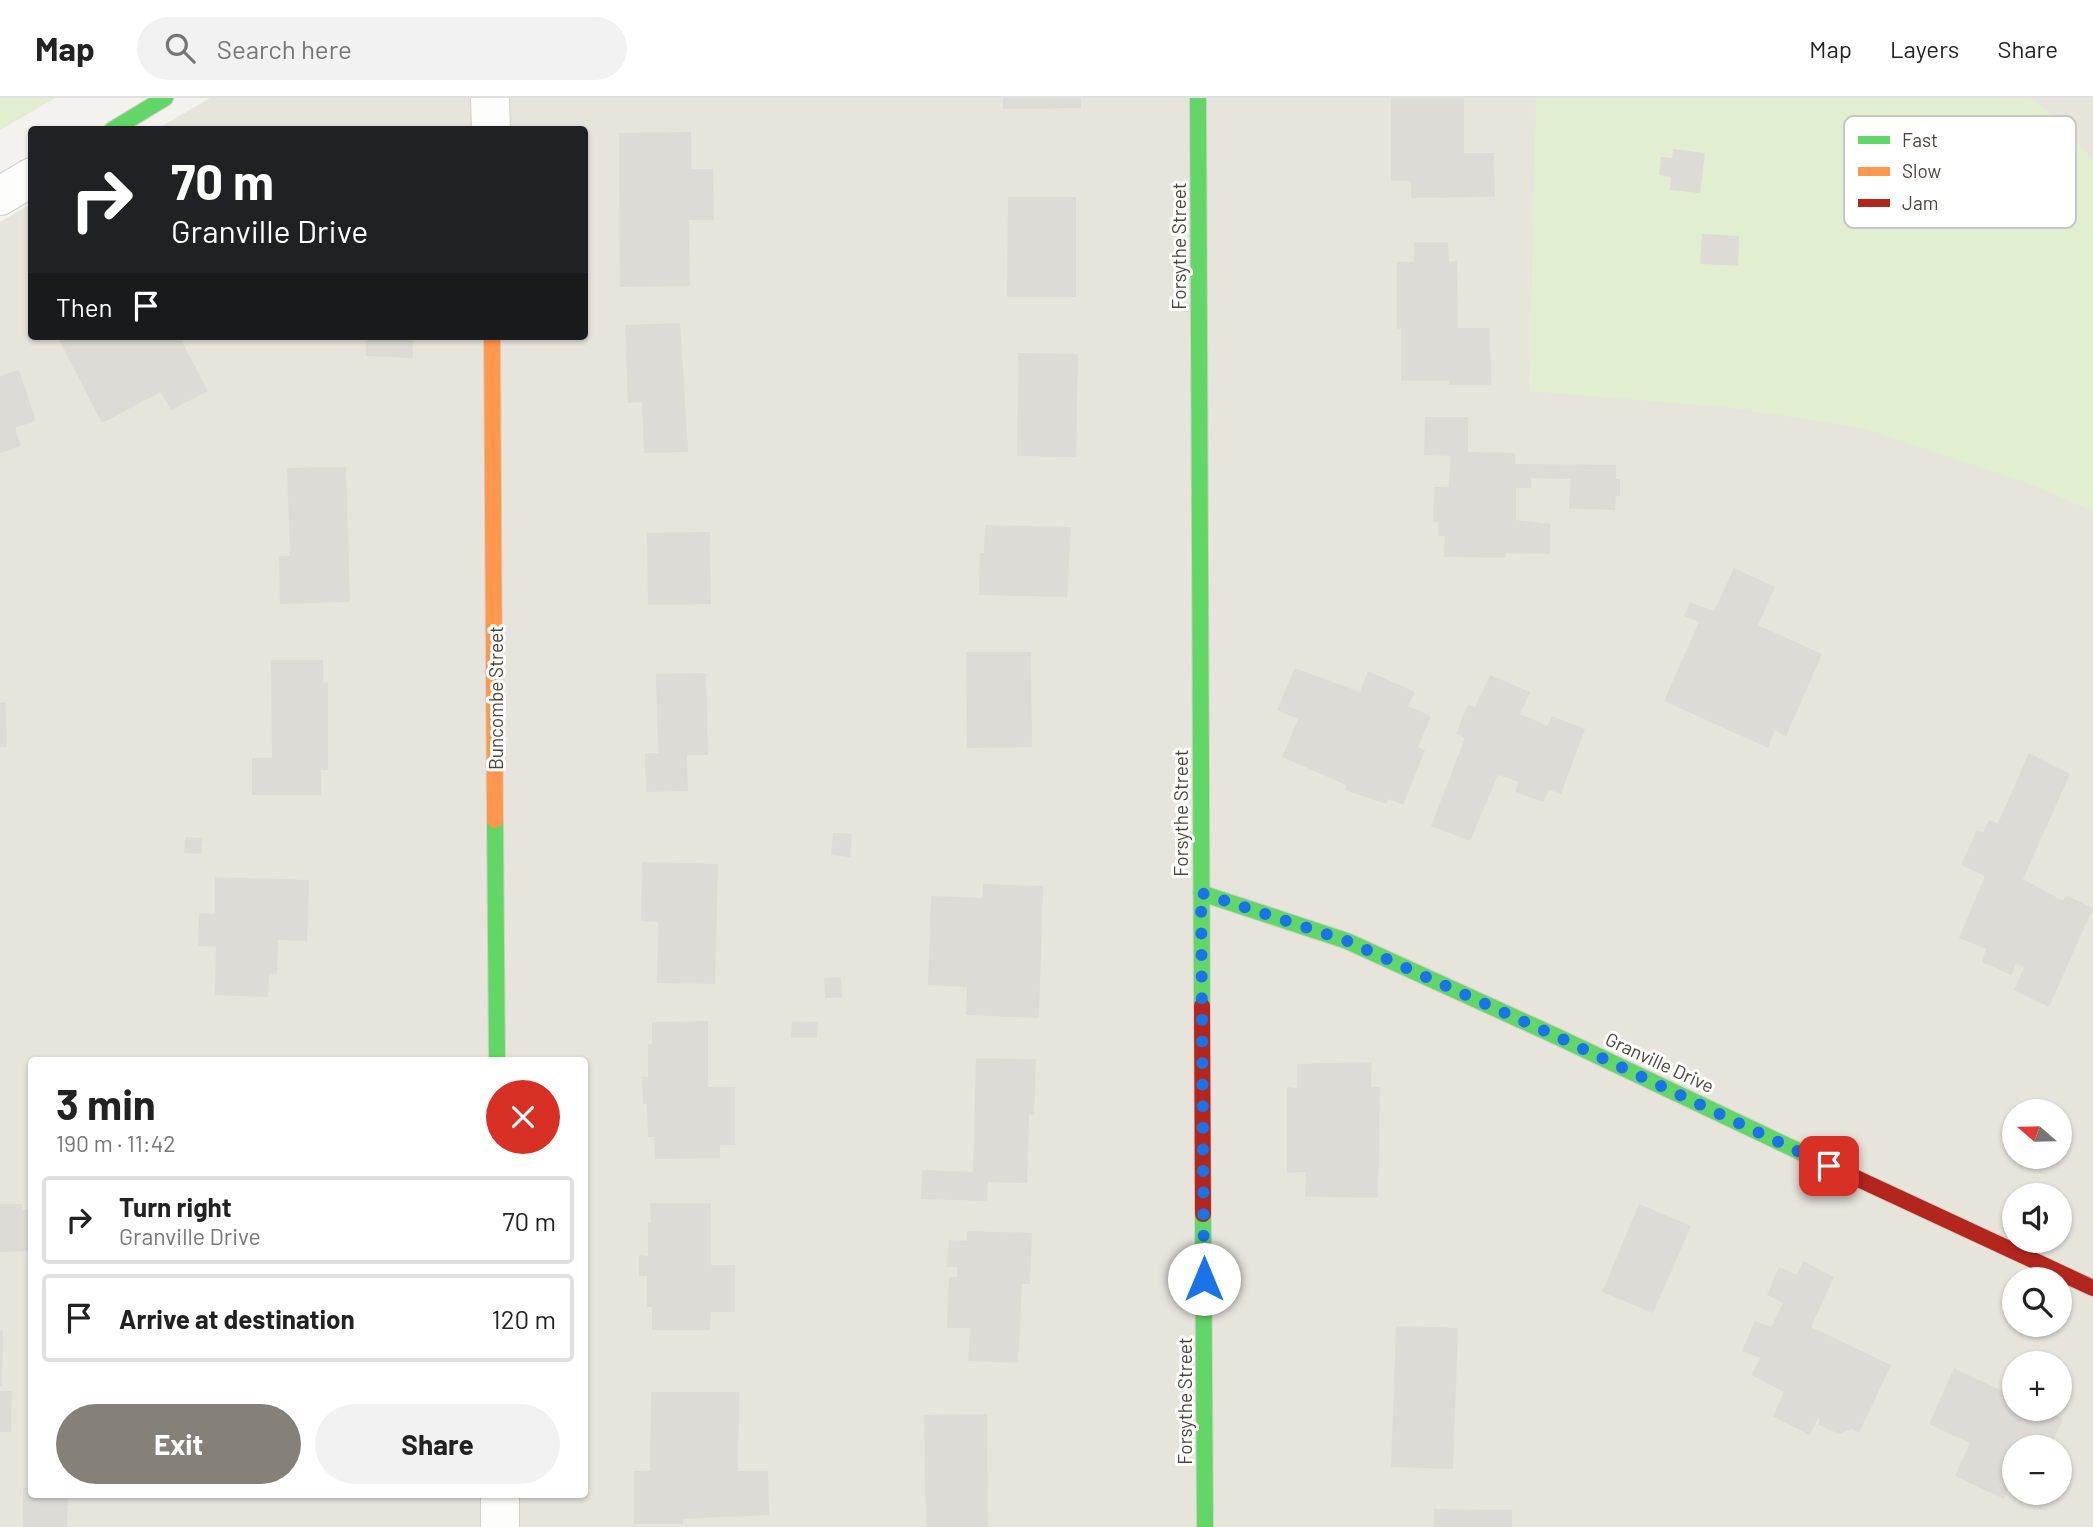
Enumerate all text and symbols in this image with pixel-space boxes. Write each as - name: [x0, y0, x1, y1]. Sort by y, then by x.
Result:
- search box: [137, 17, 627, 80]
- text: Map: [35, 28, 95, 68]
- icon: search: [161, 29, 199, 67]
- text: Search here: [217, 33, 352, 64]
- text: Map: [1809, 34, 1852, 63]
- text: Layers: [1890, 34, 1959, 63]
- text: Share: [1997, 34, 2058, 63]
- legend: [1844, 116, 2076, 228]
- text: Fast: [1902, 128, 1938, 151]
- text: 70 m: [171, 151, 274, 210]
- icon: right: [56, 154, 147, 245]
- text: Slow: [1902, 159, 1941, 182]
- street label: Forsythe Street: [1167, 182, 1190, 310]
- text: Jam: [1902, 191, 1938, 214]
- text: Granville Drive: [171, 211, 368, 249]
- icon: arrive: [127, 287, 165, 325]
- text: Then: [56, 291, 113, 322]
- street label: Buncombe Street: [484, 626, 507, 770]
- street label: Forsythe Street: [1169, 749, 1192, 877]
- street label: Granville Drive: [1602, 1027, 1718, 1097]
- text: 3 min: [56, 1078, 156, 1128]
- button: close: [486, 1080, 560, 1154]
- north arrow: [2002, 1099, 2072, 1169]
- map controls: [2002, 1099, 2072, 1505]
- text: 190 m · 11:42: [56, 1129, 176, 1157]
- pin: [1799, 1136, 1859, 1196]
- icon: arrive: [1810, 1147, 1848, 1185]
- button: sound: [2002, 1183, 2072, 1253]
- text: Turn right: [119, 1191, 232, 1222]
- icon: right: [60, 1201, 98, 1239]
- text: 70 m: [502, 1205, 556, 1236]
- text: Granville Drive: [119, 1222, 261, 1250]
- position arrow: [1167, 1242, 1241, 1316]
- button: search: [2002, 1267, 2072, 1337]
- icon: arrive: [60, 1299, 98, 1337]
- text: Arrive at destination: [119, 1303, 355, 1334]
- text: 120 m: [492, 1303, 556, 1334]
- street label: Forsythe Street: [1173, 1337, 1196, 1465]
- button: +: [2002, 1351, 2072, 1421]
- button: Exit: [56, 1404, 301, 1484]
- button: Share: [315, 1404, 560, 1484]
- button: −: [2002, 1435, 2072, 1505]

